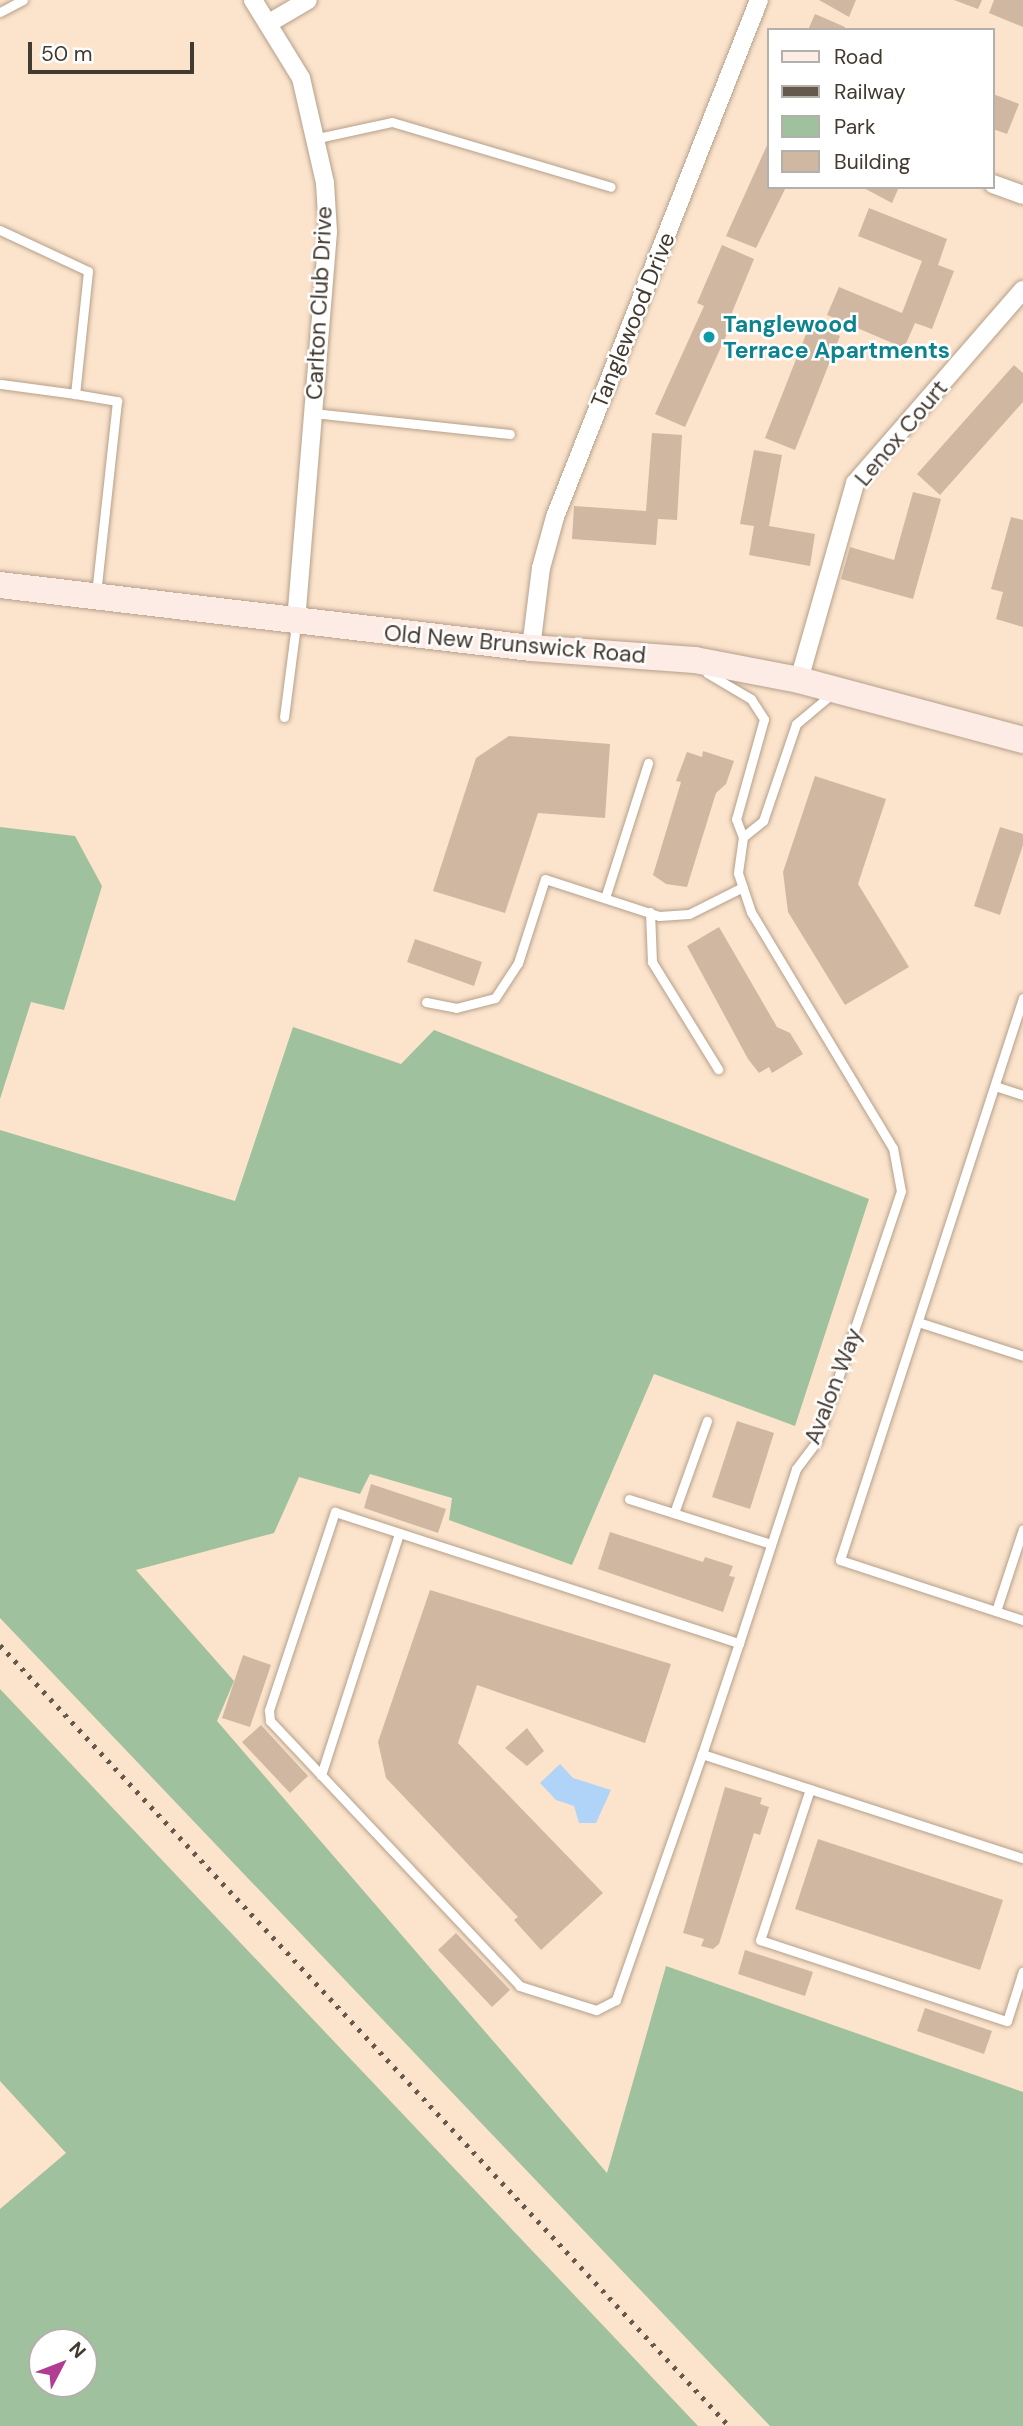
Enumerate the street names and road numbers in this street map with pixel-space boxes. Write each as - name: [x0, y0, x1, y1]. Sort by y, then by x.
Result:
- street label: Carlton Club Drive: [300, 205, 338, 401]
- street label: Tanglewood Drive: [585, 228, 681, 412]
- street label: Lenox Court: [849, 375, 953, 491]
- street label: Old New Brunswick Road: [383, 619, 647, 669]
- street label: Avalon Way: [798, 1324, 868, 1448]

